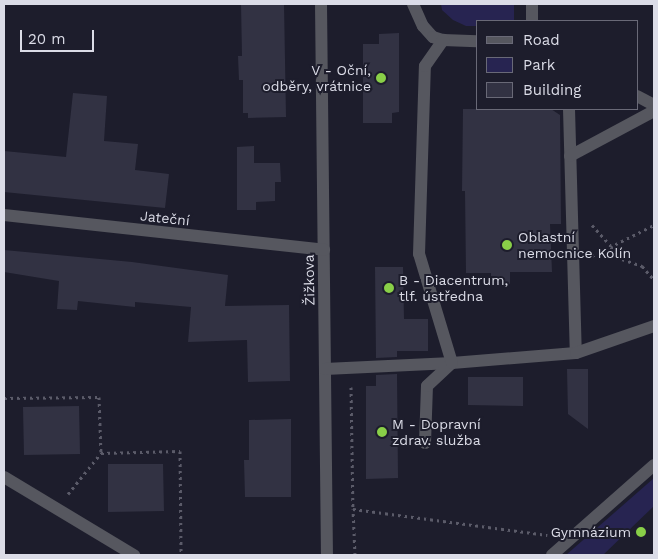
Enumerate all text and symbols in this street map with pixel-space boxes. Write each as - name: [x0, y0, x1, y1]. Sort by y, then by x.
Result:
- scale bar: [22, 20, 96, 52]
- legend: [476, 20, 638, 110]
- text: 20 m: [28, 30, 66, 48]
- text: Road: [523, 31, 560, 49]
- text: Park: [523, 56, 555, 74]
- place label: V - Oční, odběry, vrátnice: [262, 62, 371, 94]
- marker: V - Oční, odběry, vrátnice: [375, 72, 387, 84]
- text: Building: [523, 81, 581, 99]
- street label: Jateční: [140, 207, 190, 229]
- place label: Oblastní nemocnice Kolín: [518, 229, 631, 262]
- marker: Oblastní nemocnice Kolín: [500, 238, 514, 252]
- street label: Žižkova: [300, 254, 318, 306]
- place label: B - Diacentrum, tlf. ústředna: [399, 272, 508, 304]
- marker: B - Diacentrum, tlf. ústředna: [383, 282, 395, 294]
- place label: M - Dopravní zdrav. služba: [392, 416, 481, 448]
- marker: M - Dopravní zdrav. služba: [376, 426, 388, 438]
- place label: Gymnázium: [551, 524, 631, 540]
- marker: Gymnázium: [635, 526, 647, 538]

